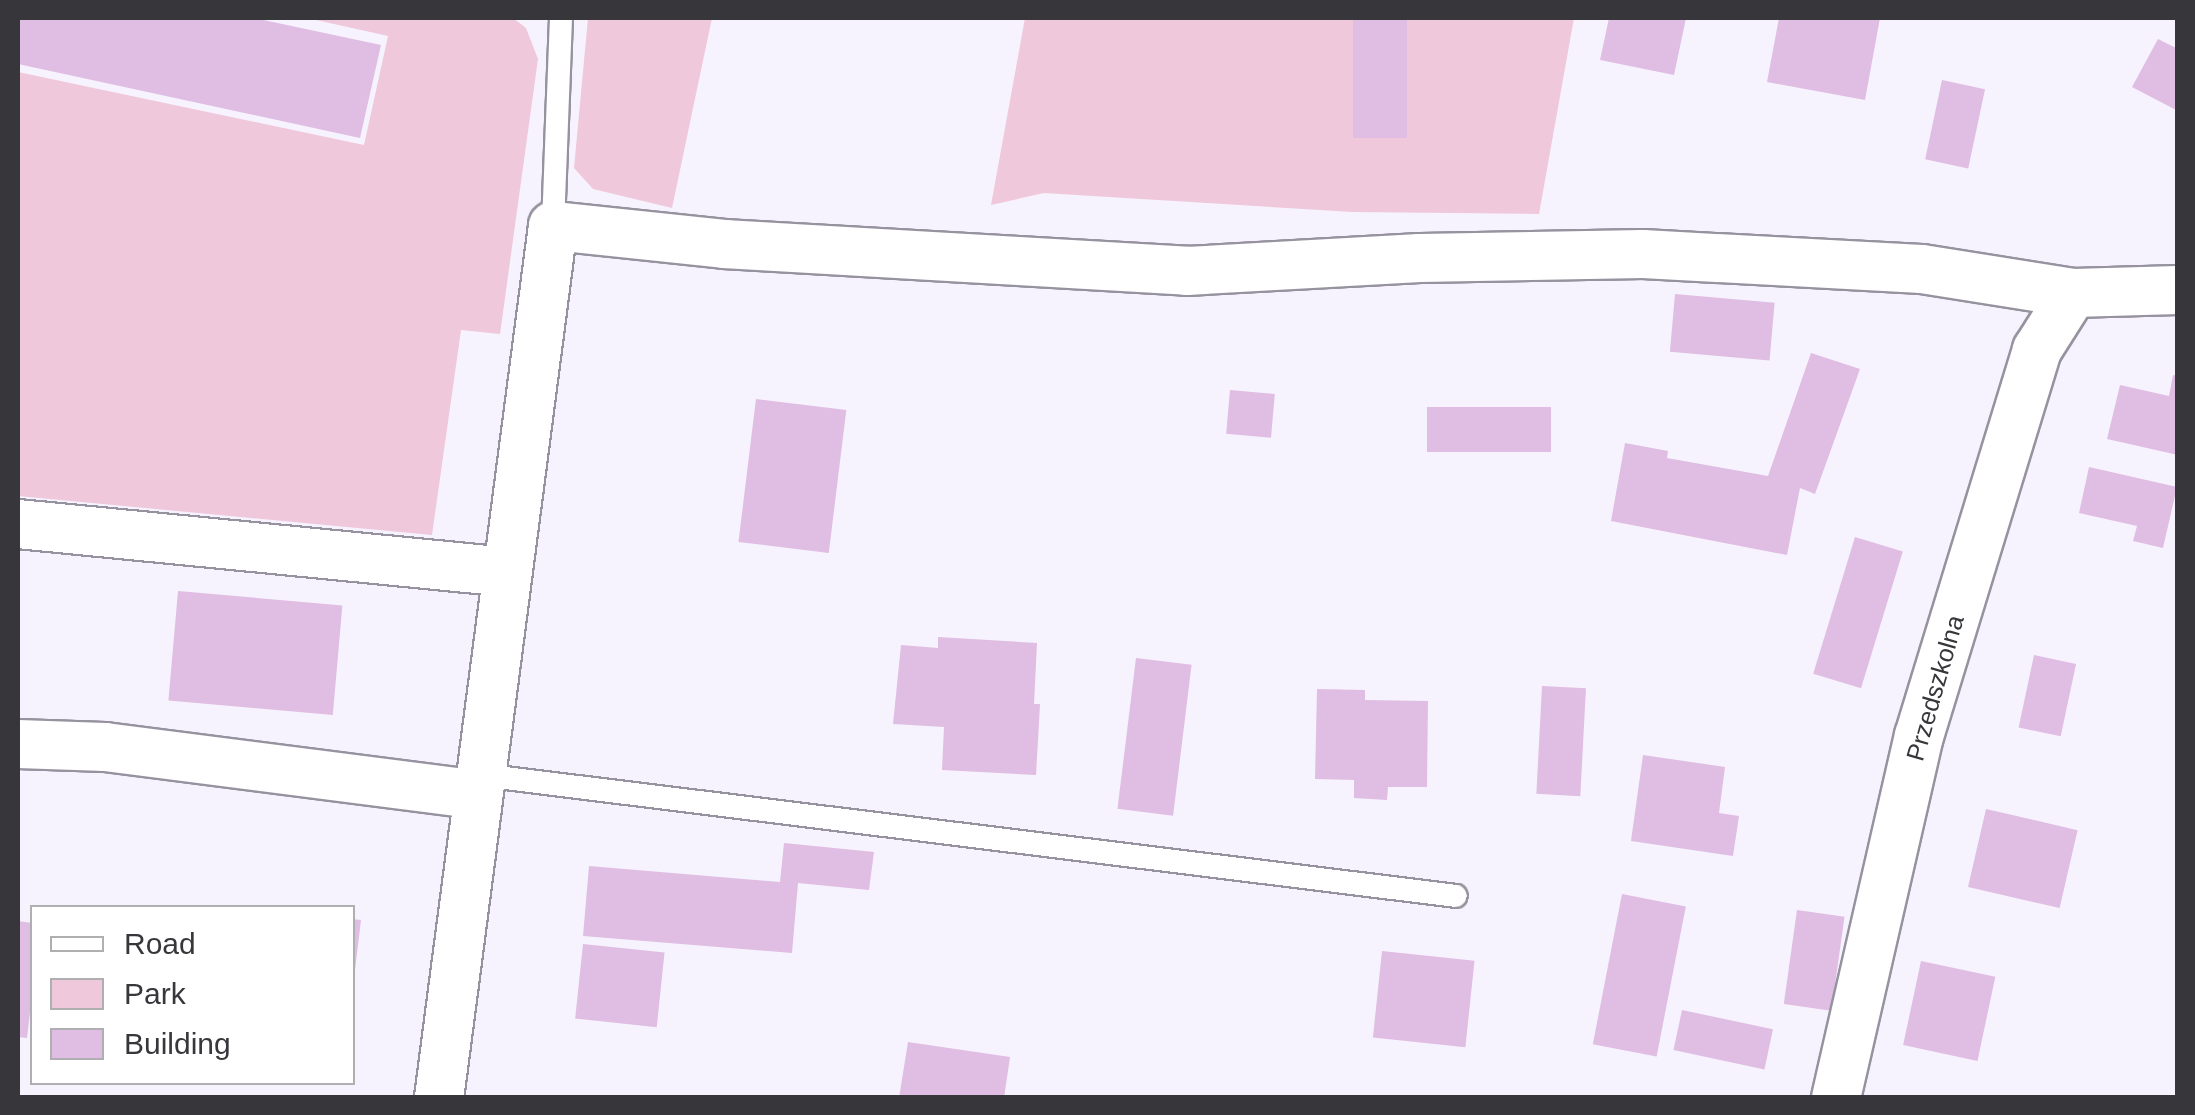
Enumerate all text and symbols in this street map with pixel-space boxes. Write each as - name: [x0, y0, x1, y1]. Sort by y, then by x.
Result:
- street label: Przedszkolna: [1900, 612, 1970, 764]
- legend: [30, 905, 355, 1085]
- text: Road: [124, 927, 196, 960]
- text: Park: [124, 977, 186, 1010]
- text: Building: [124, 1027, 231, 1060]

